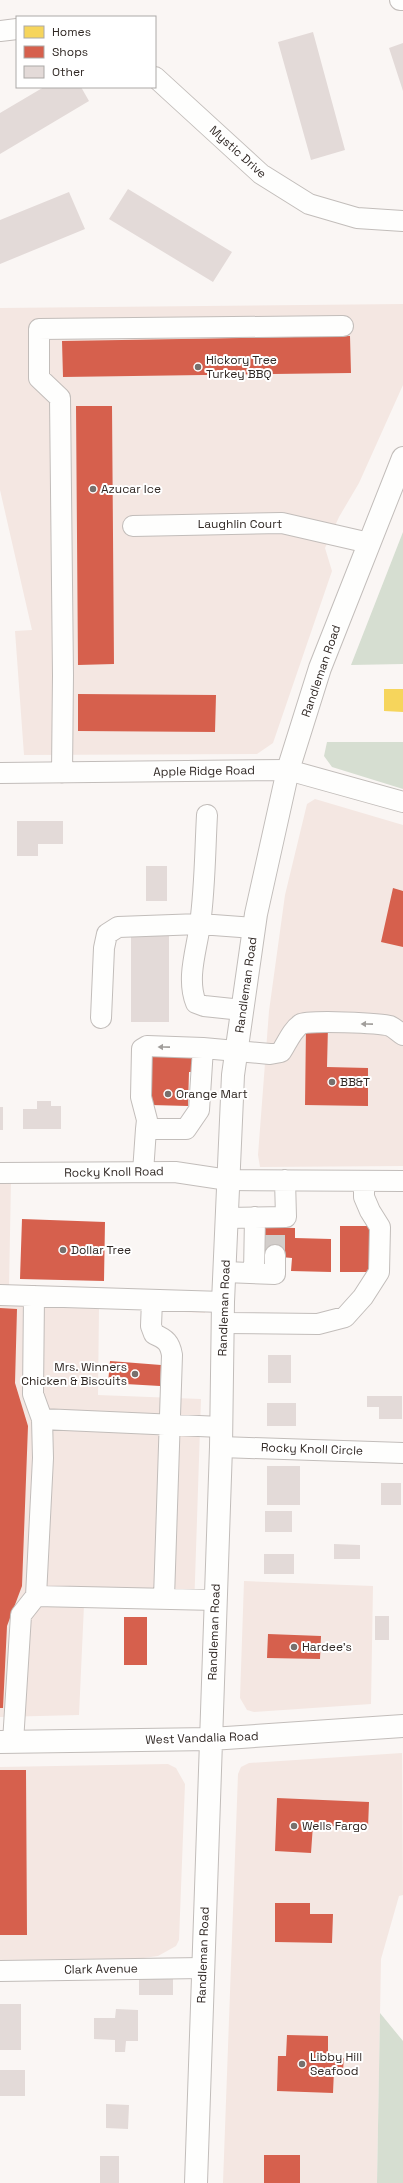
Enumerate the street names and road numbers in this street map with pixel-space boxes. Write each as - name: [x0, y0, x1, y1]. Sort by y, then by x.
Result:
- street label: Mystic Drive: [206, 122, 270, 182]
- street label: Laughlin Court: [198, 516, 282, 532]
- street label: Randleman Road: [298, 623, 344, 719]
- street label: Apple Ridge Road: [153, 762, 255, 780]
- street label: Randleman Road: [231, 936, 261, 1034]
- street label: Rocky Knoll Road: [64, 1163, 164, 1181]
- street label: Randleman Road: [214, 1259, 234, 1357]
- street label: Rocky Knoll Circle: [261, 1439, 363, 1459]
- street label: Randleman Road: [204, 1583, 224, 1681]
- street label: West Vandalia Road: [145, 1728, 259, 1748]
- street label: Randleman Road: [193, 1906, 213, 2004]
- street label: Clark Avenue: [64, 1960, 138, 1978]

